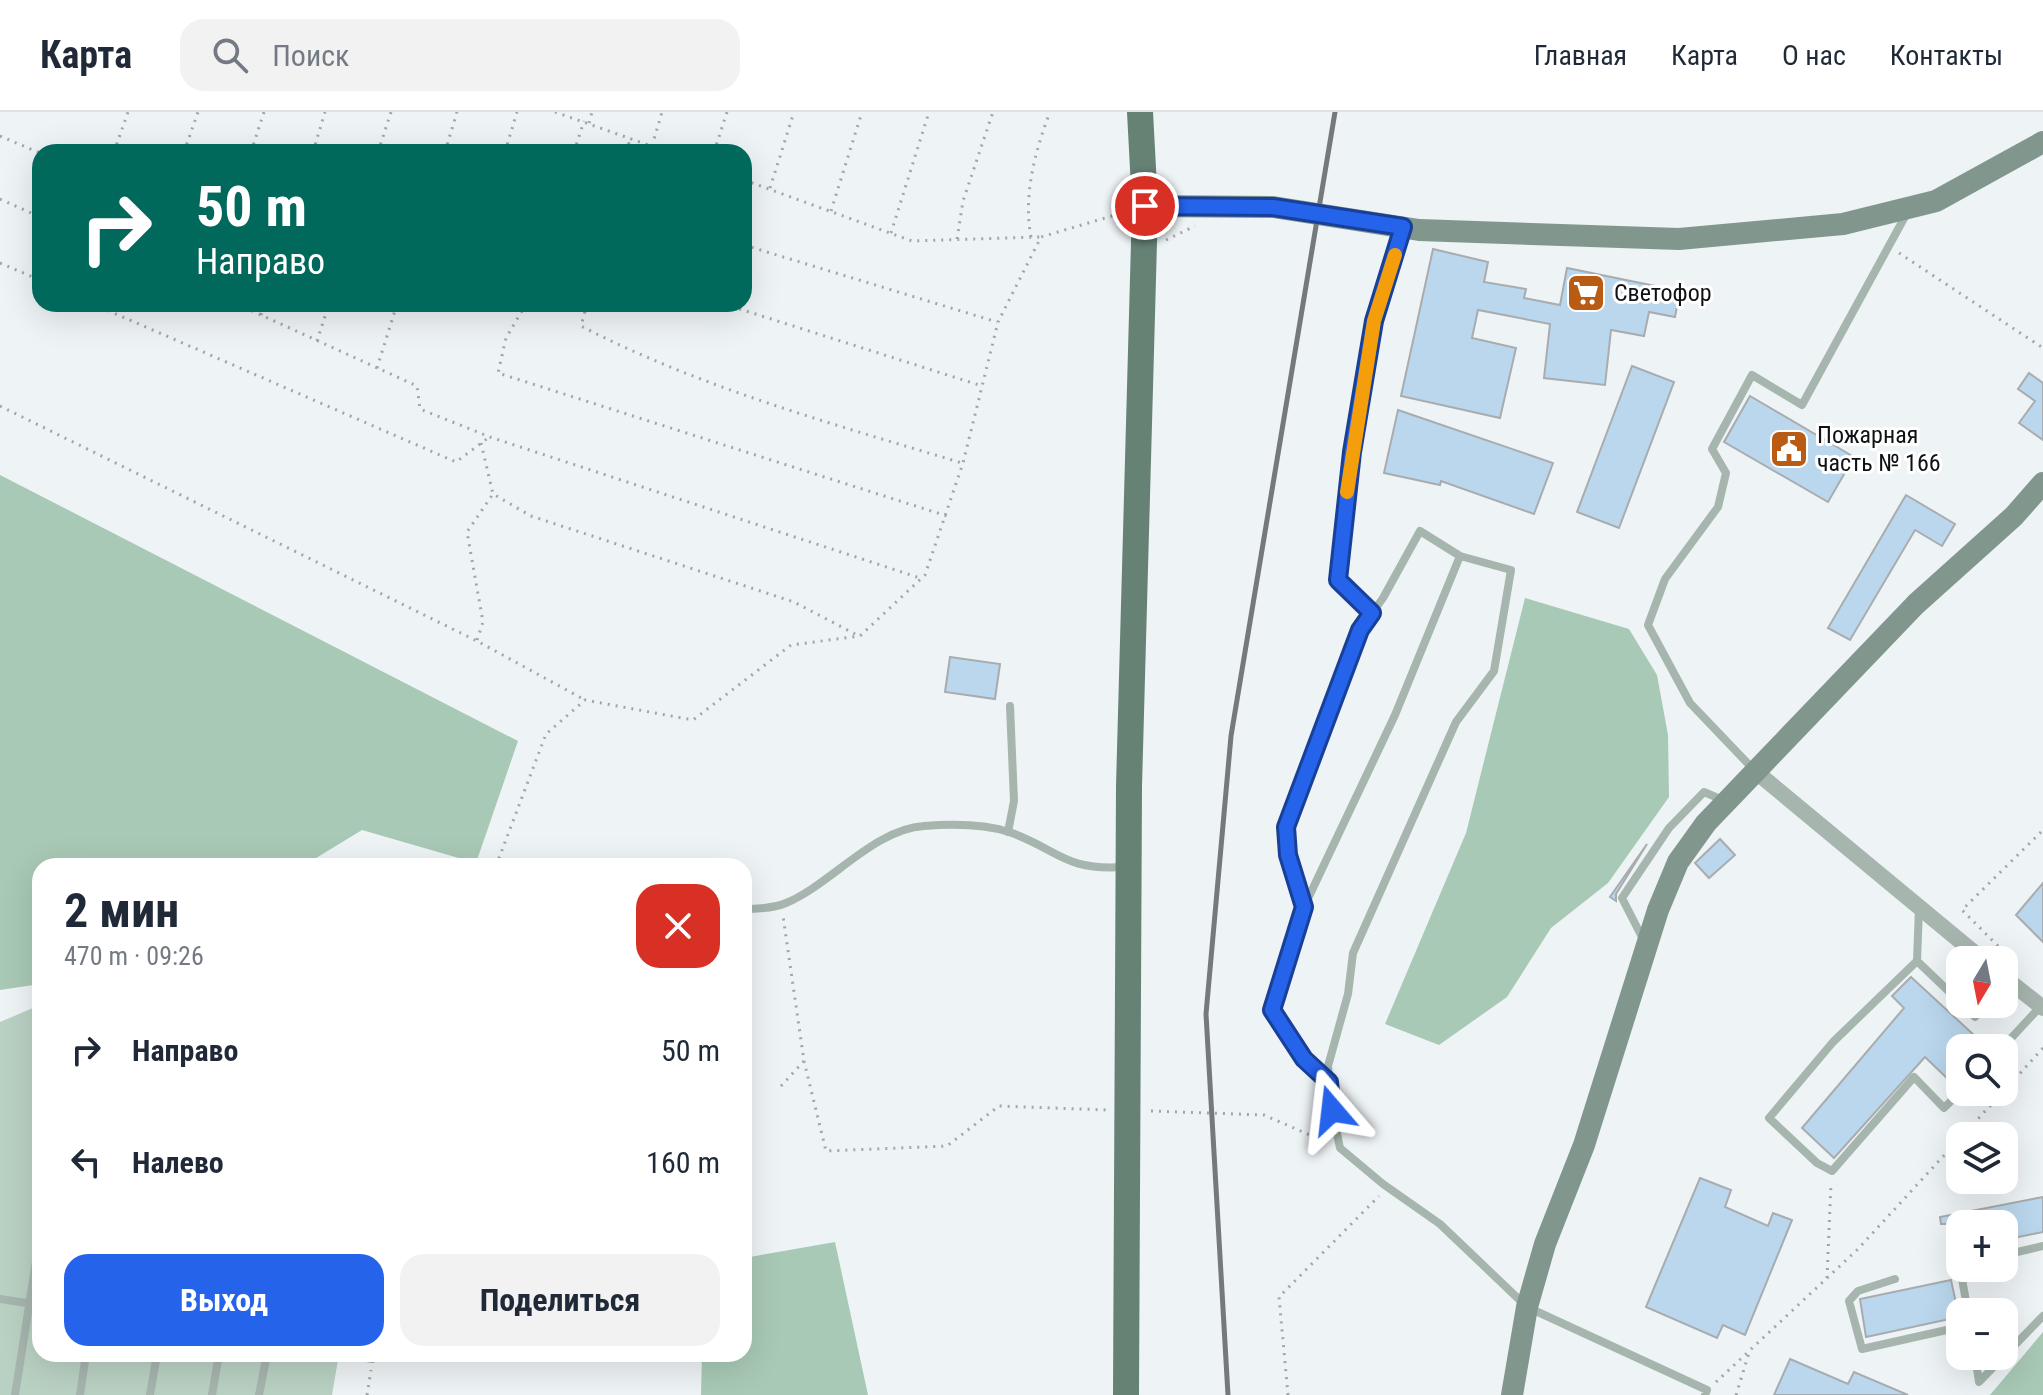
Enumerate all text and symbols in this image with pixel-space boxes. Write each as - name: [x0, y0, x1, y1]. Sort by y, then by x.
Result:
- search box: [180, 19, 740, 91]
- text: Карта: [40, 33, 132, 77]
- icon: search: [208, 33, 252, 77]
- text: Поиск: [272, 38, 349, 73]
- text: Главная: [1534, 39, 1627, 72]
- text: Карта: [1671, 39, 1738, 72]
- text: О нас: [1782, 39, 1846, 72]
- text: Контакты: [1890, 39, 2003, 72]
- pin: [1111, 172, 1179, 240]
- text: 50 m: [196, 174, 307, 240]
- icon: right: [64, 176, 168, 280]
- icon: arrive: [1123, 184, 1167, 228]
- text: Направо: [196, 241, 325, 283]
- supermarket icon: Светофор: [1565, 272, 1607, 314]
- place label: Светофор: [1614, 279, 1712, 307]
- place label: Пожарная часть № 166: [1817, 421, 1941, 477]
- public building icon: Пожарная часть № 166: [1768, 428, 1810, 470]
- text: 2 мин: [64, 882, 179, 939]
- button: close: [636, 884, 720, 968]
- text: 470 m · 09:26: [64, 941, 204, 971]
- north arrow: [1946, 946, 2018, 1018]
- map controls: [1946, 946, 2018, 1370]
- icon: right: [64, 1028, 108, 1072]
- text: Направо: [132, 1033, 238, 1068]
- text: 50 m: [661, 1033, 720, 1068]
- button: search: [1946, 1034, 2018, 1106]
- position arrow: [1290, 1068, 1374, 1152]
- button: layers: [1946, 1122, 2018, 1194]
- icon: left: [64, 1140, 108, 1184]
- text: Налево: [132, 1145, 224, 1180]
- text: 160 m: [646, 1145, 720, 1180]
- button: +: [1946, 1210, 2018, 1282]
- button: Выход: [64, 1254, 384, 1346]
- button: Поделиться: [400, 1254, 720, 1346]
- button: −: [1946, 1298, 2018, 1370]

